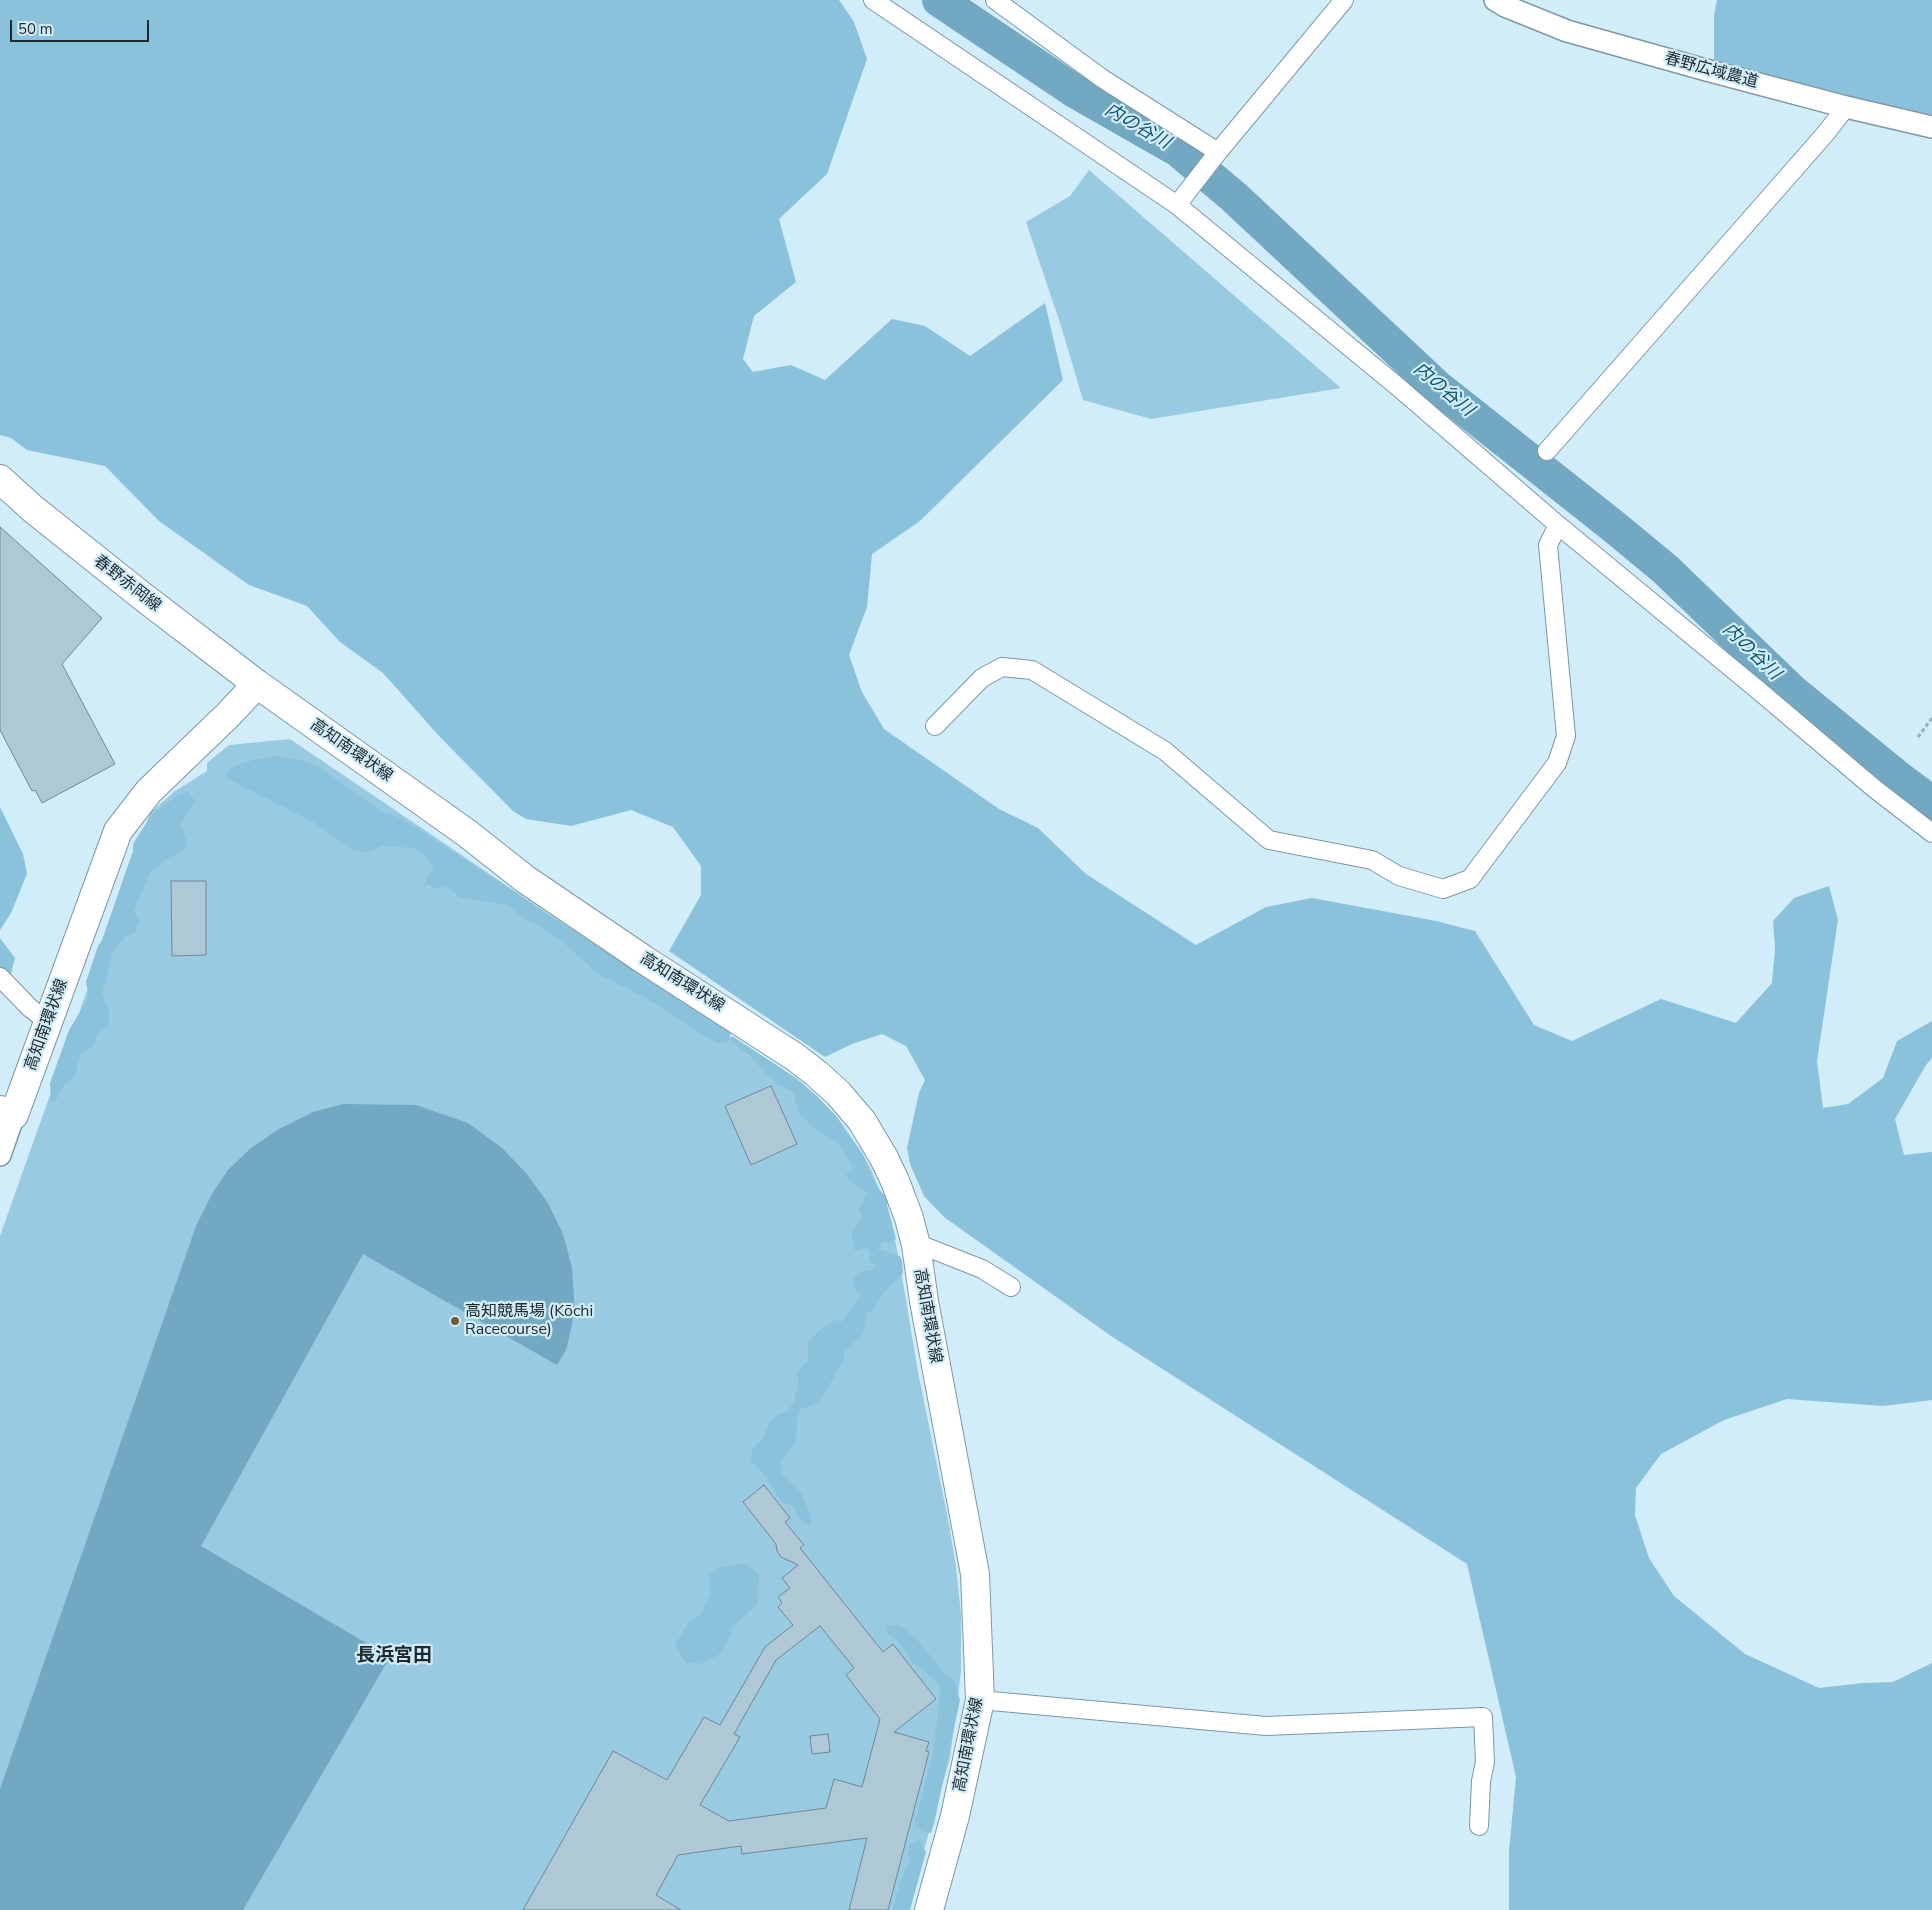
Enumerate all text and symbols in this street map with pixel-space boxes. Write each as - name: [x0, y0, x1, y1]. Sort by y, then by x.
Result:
- scale bar: [12, 10, 151, 42]
- text: 50 m: [18, 19, 53, 39]
- street label: 春野広域農道: [1662, 49, 1760, 93]
- water label: 内の谷川: [1100, 100, 1174, 154]
- water label: 内の谷川: [1408, 359, 1478, 421]
- street label: 春野赤岡線: [90, 552, 164, 616]
- water label: 内の谷川: [1718, 619, 1784, 685]
- street label: 高知南環状線: [306, 716, 396, 786]
- street label: 高知南環状線: [636, 949, 728, 1017]
- street label: 高知南環状線: [22, 977, 72, 1073]
- street label: 高知南環状線: [909, 1267, 945, 1365]
- place label: 高知競馬場 (Kōchi Racecourse): [465, 1302, 593, 1340]
- marker: 高知競馬場 (Kōchi Racecourse): [449, 1315, 461, 1327]
- district label: 長浜宮田: [356, 1645, 432, 1667]
- street label: 高知南環状線: [950, 1696, 988, 1794]

